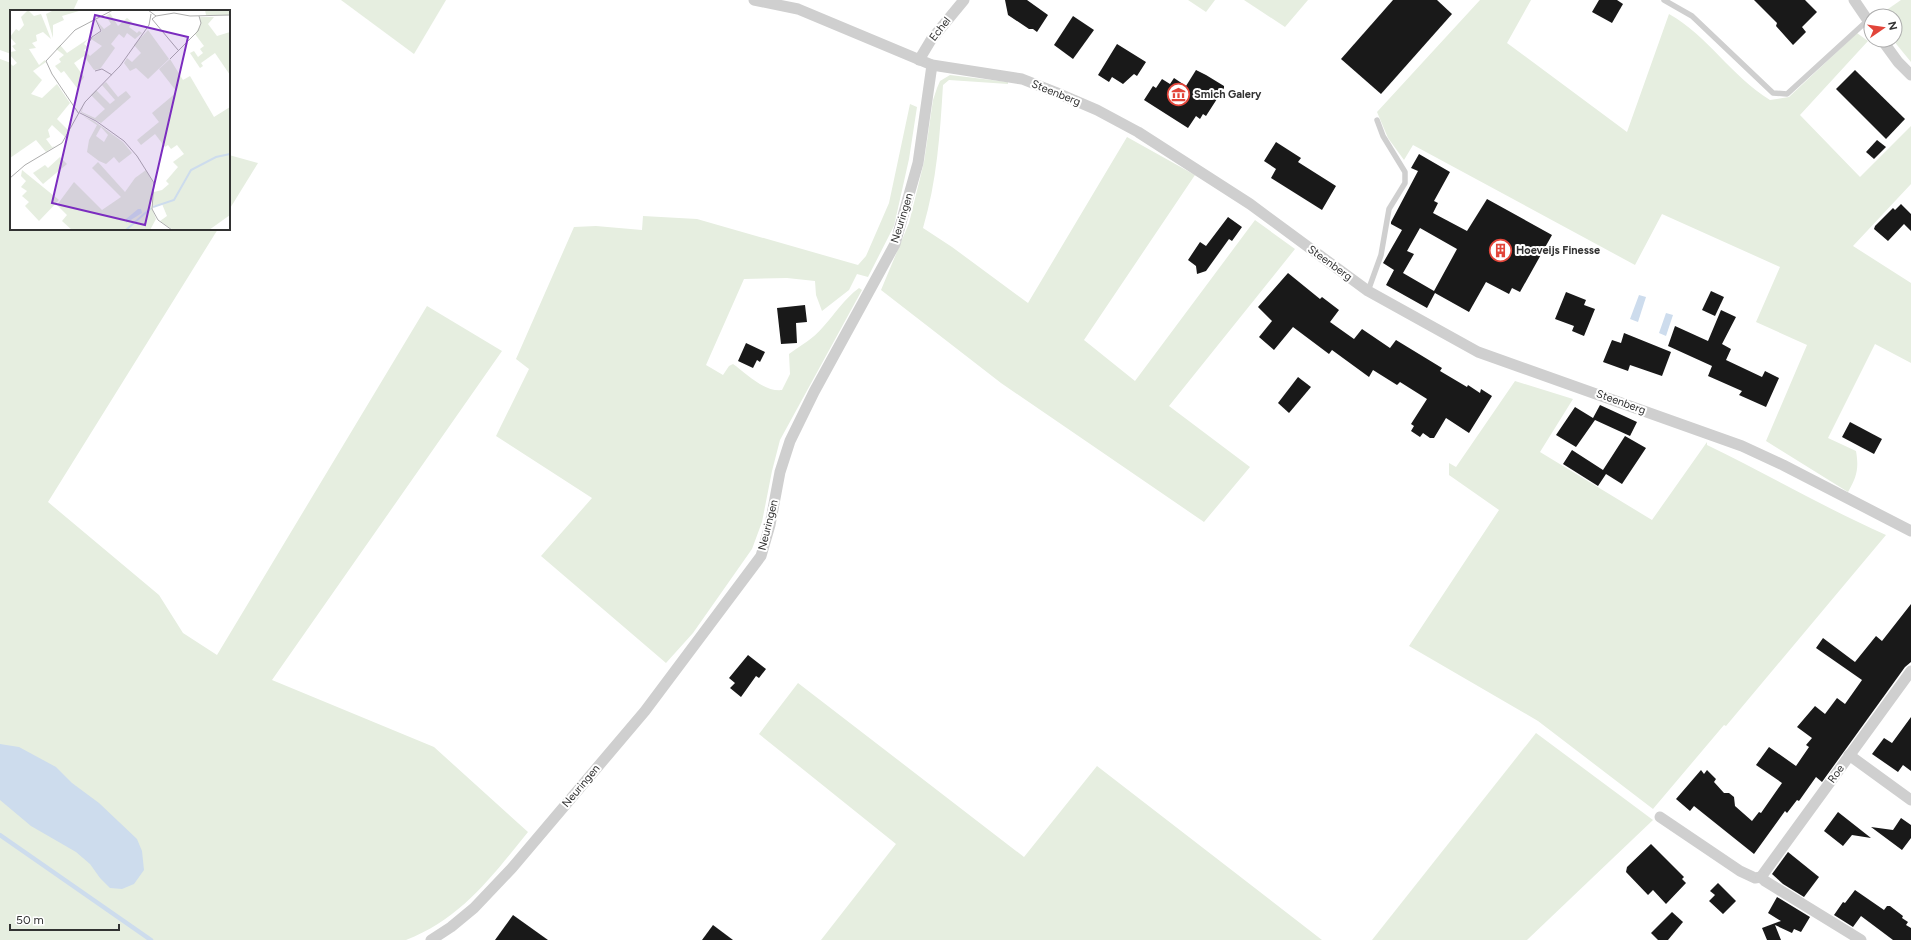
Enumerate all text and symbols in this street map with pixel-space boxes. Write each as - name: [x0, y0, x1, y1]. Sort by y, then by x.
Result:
- north arrow: [1863, 8, 1903, 48]
- inset map: [10, 10, 230, 230]
- street label: Echel: [927, 14, 953, 44]
- text: N: [1885, 20, 1900, 31]
- street label: Steenberg: [1030, 77, 1082, 109]
- museum icon: Smich Galery: [1166, 81, 1192, 107]
- place label: Smich Galery: [1194, 88, 1262, 101]
- street label: Neuringen: [888, 191, 916, 245]
- building icon: Hoeveijs Finesse: [1488, 237, 1514, 263]
- street label: Steenberg: [1305, 243, 1355, 283]
- place label: Hoeveijs Finesse: [1516, 244, 1600, 257]
- street label: Steenberg: [1594, 387, 1648, 417]
- street label: Neuringen: [755, 498, 781, 552]
- street label: Neuringen: [559, 762, 603, 810]
- street label: Roe: [1825, 762, 1847, 786]
- scale bar: [10, 906, 119, 932]
- text: 50 m: [16, 913, 44, 927]

